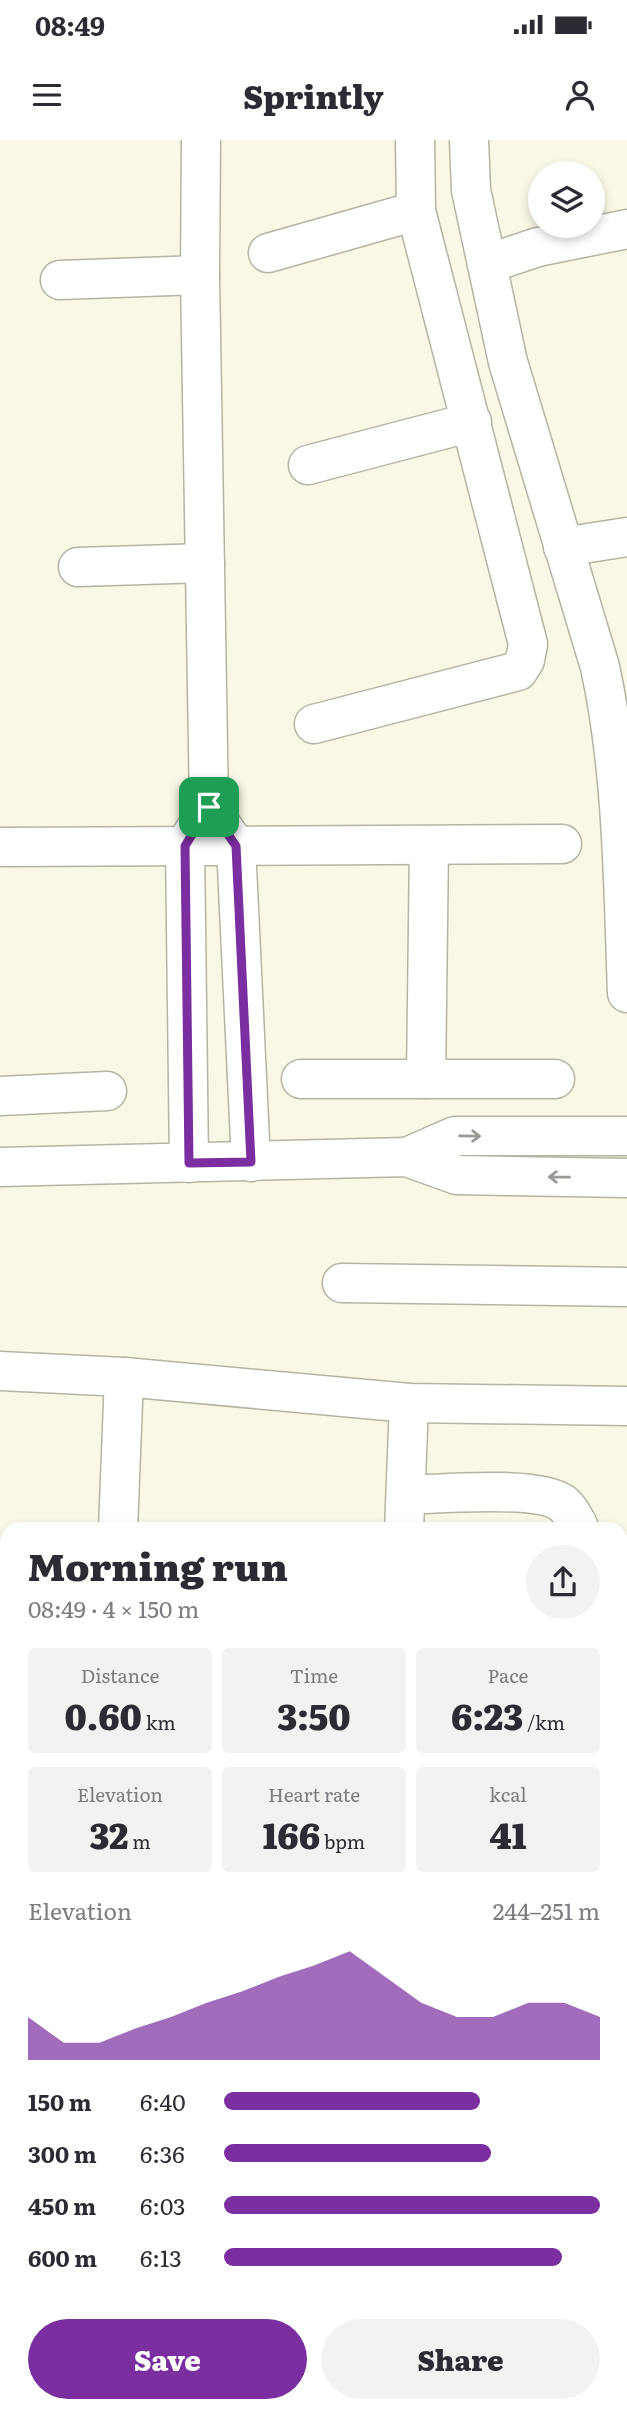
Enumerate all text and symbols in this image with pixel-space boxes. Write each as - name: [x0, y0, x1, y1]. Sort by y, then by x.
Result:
- text: 08:49: [35, 5, 105, 44]
- text: Sprintly: [243, 71, 384, 119]
- icon: menu: [28, 76, 66, 114]
- icon: person: [561, 76, 599, 114]
- map controls: [528, 161, 605, 238]
- button: layers: [528, 161, 605, 238]
- pin: [179, 777, 239, 837]
- icon: arrive: [190, 788, 228, 826]
- one-way arrow: [459, 1129, 482, 1143]
- one-way arrow: [548, 1170, 571, 1184]
- text: Morning run: [28, 1536, 288, 1593]
- button: share: [526, 1545, 600, 1619]
- text: 08:49 · 4 × 150 m: [28, 1591, 199, 1625]
- text: Distance: [81, 1661, 159, 1689]
- text: Time: [290, 1661, 338, 1689]
- text: Pace: [488, 1661, 528, 1689]
- text: 0.60: [64, 1689, 142, 1741]
- text: 3:50: [277, 1689, 351, 1741]
- text: 6:23: [451, 1689, 523, 1741]
- text: km: [142, 1708, 176, 1736]
- text: /km: [523, 1708, 565, 1736]
- text: Elevation: [77, 1780, 163, 1808]
- text: Heart rate: [268, 1780, 360, 1808]
- text: kcal: [489, 1780, 527, 1808]
- text: 32: [89, 1808, 128, 1860]
- text: 166: [263, 1808, 320, 1860]
- text: 41: [490, 1808, 526, 1860]
- text: m: [128, 1827, 151, 1855]
- text: bpm: [320, 1827, 365, 1855]
- text: Elevation: [28, 1893, 132, 1927]
- text: 244–251 m: [493, 1893, 600, 1927]
- text: 150 m: [28, 2084, 92, 2118]
- text: 6:40: [140, 2084, 186, 2118]
- text: 300 m: [28, 2136, 97, 2170]
- text: 6:36: [140, 2136, 185, 2170]
- text: 450 m: [28, 2188, 96, 2222]
- text: 6:03: [140, 2188, 185, 2222]
- text: 600 m: [28, 2240, 97, 2274]
- text: 6:13: [140, 2240, 182, 2274]
- button: Save: [28, 2319, 307, 2399]
- button: Share: [321, 2319, 600, 2399]

